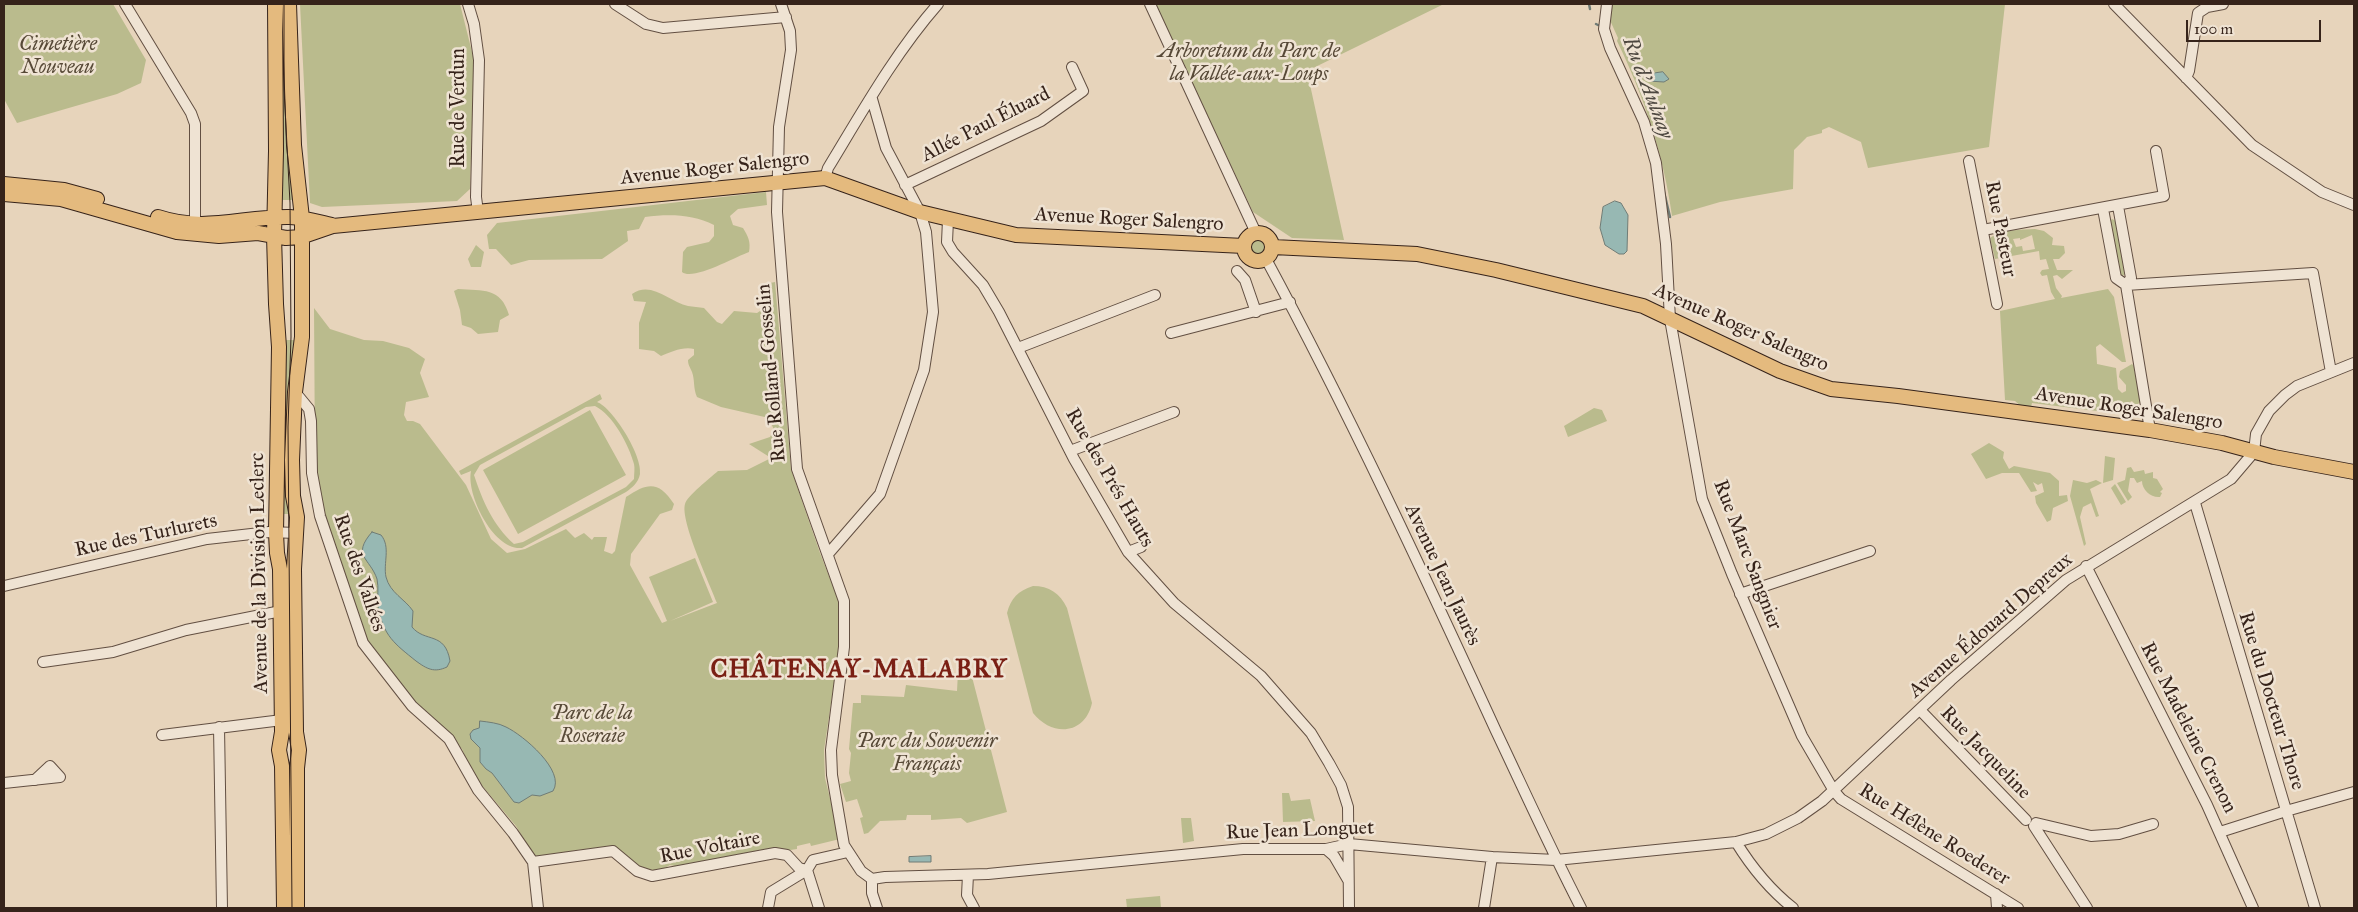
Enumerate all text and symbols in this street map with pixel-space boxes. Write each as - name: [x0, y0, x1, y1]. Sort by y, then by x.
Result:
- scale bar: [2188, 10, 2323, 42]
- text: 100 m: [2194, 20, 2233, 38]
- park label: Cimetière Nouveau: [19, 33, 97, 80]
- water label: Ru d'Aulnay: [1616, 33, 1678, 143]
- park label: Arboretum du Parc de la Vallée-aux-Loups: [1158, 40, 1340, 87]
- street label: Rue de Verdun: [447, 48, 471, 168]
- street label: Allée Paul Éluard: [918, 82, 1054, 168]
- street label: Avenue Roger Salengro: [620, 147, 810, 191]
- street label: Rue Pasteur: [1979, 179, 2021, 279]
- street label: Avenue Roger Salengro: [1034, 203, 1224, 237]
- street label: Avenue Roger Salengro: [1650, 279, 1832, 377]
- street label: Rue Rolland-Gosselin: [752, 283, 792, 463]
- street label: Avenue Roger Salengro: [2034, 382, 2224, 436]
- street label: Rue des Prés Hauts: [1059, 404, 1159, 552]
- street label: Avenue de la Division Leclerc: [246, 453, 274, 693]
- street label: Rue Marc Sangnier: [1707, 477, 1787, 633]
- street label: Avenue Jean Jaurès: [1399, 500, 1485, 650]
- street label: Rue des Turlurets: [73, 509, 219, 563]
- street label: Rue des Vallées: [328, 511, 390, 635]
- street label: Avenue Édouard Depreux: [1904, 548, 2078, 704]
- street label: Rue du Docteur Thore: [2232, 609, 2310, 793]
- street label: Rue Madeleine Crenon: [2135, 639, 2241, 817]
- district label: CHÂTENAY-MALABRY: [708, 656, 1010, 686]
- street label: Rue Jacqueline: [1935, 701, 2035, 805]
- park label: Parc de la Roseraie: [551, 702, 633, 749]
- park label: Parc du Souvenir Français: [857, 730, 997, 777]
- street label: Rue Hélène Roederer: [1854, 779, 2014, 891]
- street label: Rue Jean Longuet: [1226, 816, 1374, 846]
- street label: Rue Voltaire: [658, 826, 762, 870]

